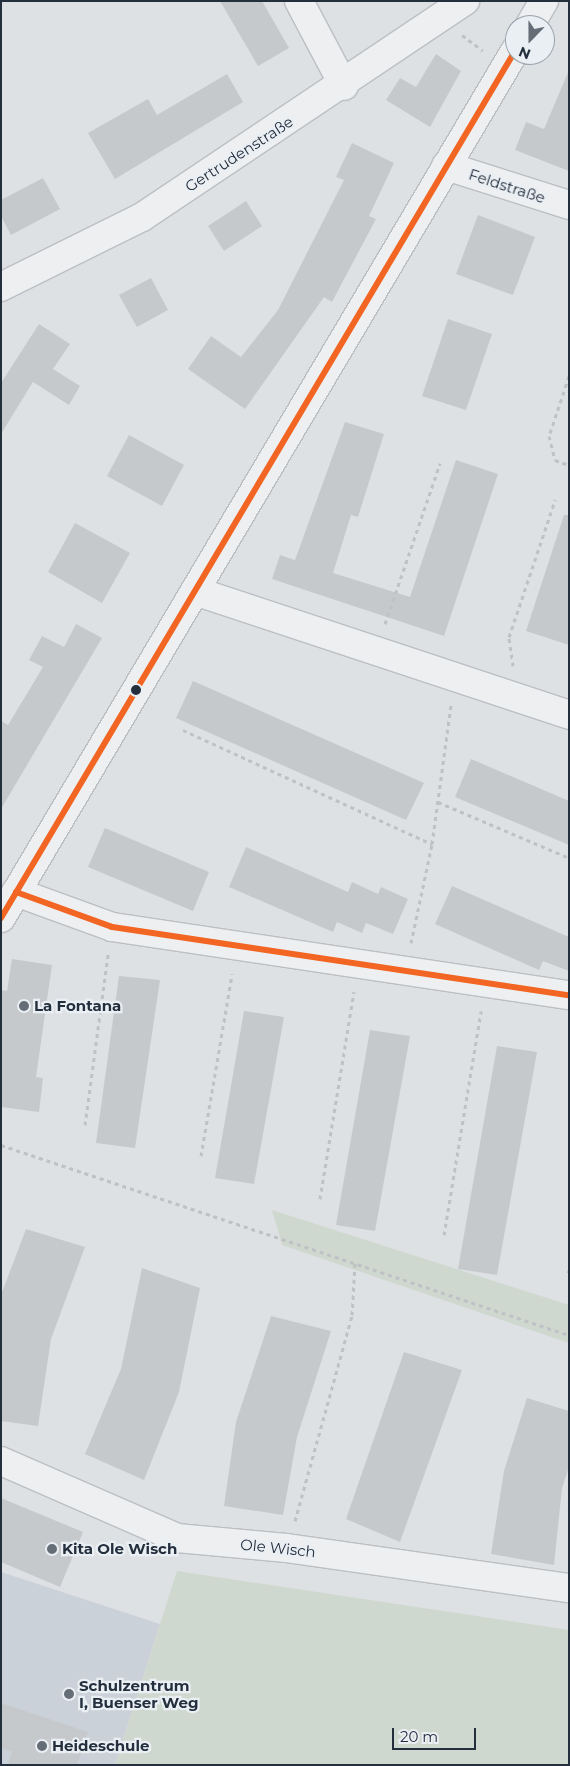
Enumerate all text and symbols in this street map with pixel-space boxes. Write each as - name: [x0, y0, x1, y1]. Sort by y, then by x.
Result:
- north arrow: [505, 15, 555, 65]
- text: N: [516, 43, 533, 63]
- street label: Gertrudenstraße: [182, 112, 296, 196]
- street label: Feldstraße: [467, 165, 547, 207]
- unlabelled marker: [131, 685, 141, 695]
- place label: La Fontana: [34, 997, 121, 1015]
- marker: La Fontana: [18, 1000, 30, 1012]
- street label: Ole Wisch: [239, 1535, 317, 1561]
- place label: Kita Ole Wisch: [62, 1540, 177, 1558]
- marker: Kita Ole Wisch: [46, 1543, 58, 1555]
- place label: Schulzentrum I, Buenser Weg: [79, 1676, 198, 1711]
- marker: Schulzentrum I, Buenser Weg: [63, 1688, 75, 1700]
- scale bar: [395, 1718, 479, 1750]
- text: 20 m: [400, 1727, 438, 1746]
- place label: Heideschule: [52, 1737, 149, 1755]
- marker: Heideschule: [36, 1740, 48, 1752]

